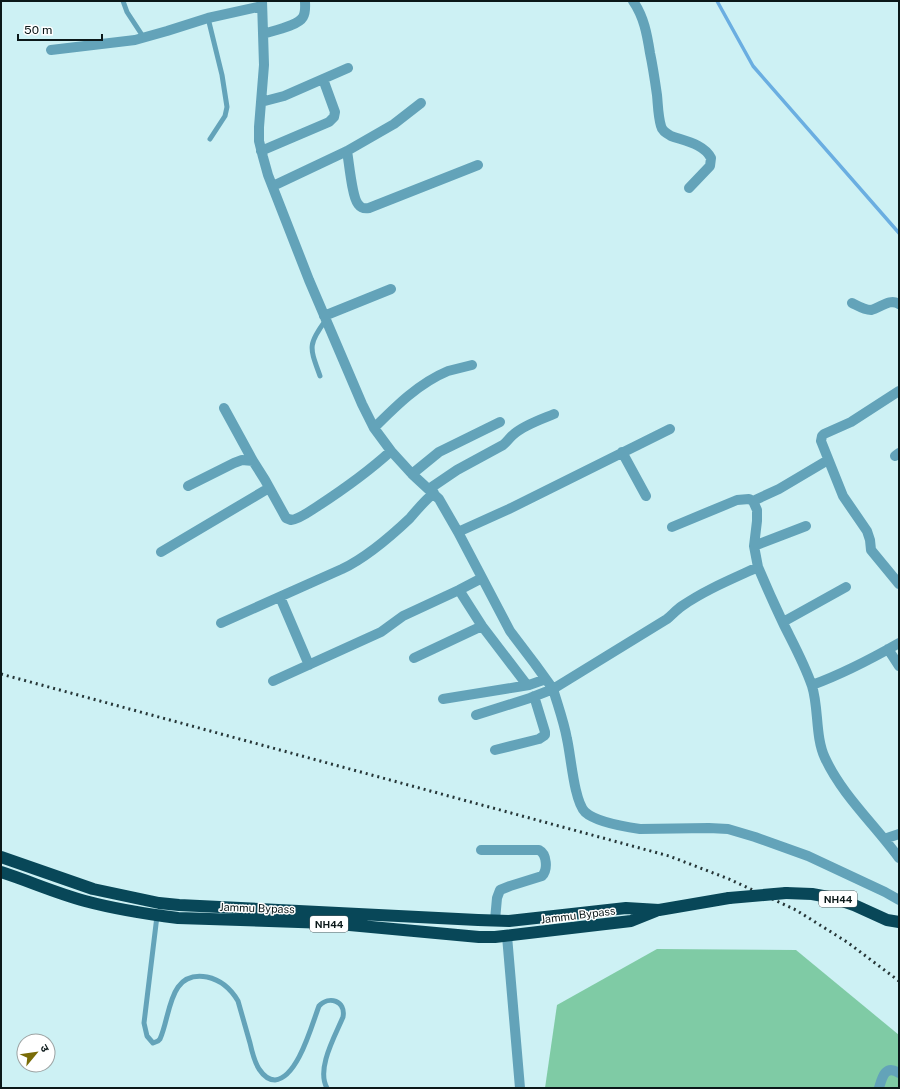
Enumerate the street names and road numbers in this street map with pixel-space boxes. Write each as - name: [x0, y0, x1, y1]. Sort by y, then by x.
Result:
- road number: NH44: [819, 891, 857, 907]
- street label: Jammu Bypass: [219, 901, 295, 915]
- street label: Jammu Bypass: [540, 904, 617, 926]
- road number: NH44: [310, 916, 348, 932]

